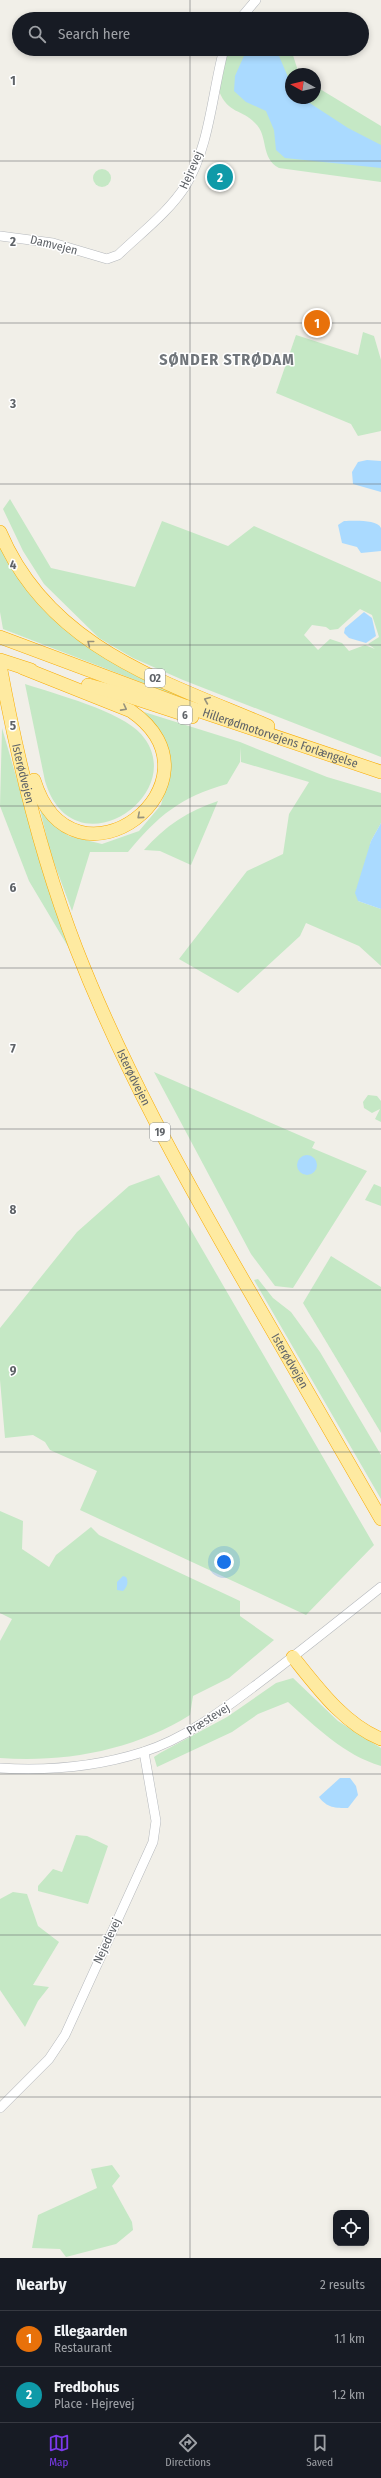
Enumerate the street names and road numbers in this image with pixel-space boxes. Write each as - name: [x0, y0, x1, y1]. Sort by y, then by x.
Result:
- street label: Hejrevej: [176, 149, 206, 191]
- street label: Damvejen: [29, 232, 79, 258]
- road number: O2: [145, 669, 165, 687]
- street label: Hillerødmotorvejens Forlængelse: [201, 705, 360, 771]
- road number: 6: [178, 706, 192, 724]
- street label: Isterødvejen: [9, 742, 37, 805]
- street label: Isterødvejen: [114, 1047, 153, 1108]
- road number: 19: [150, 1123, 170, 1141]
- street label: Isterødvejen: [269, 1331, 311, 1391]
- street label: Præstevej: [184, 1700, 232, 1738]
- street label: Nejedevej: [90, 1916, 124, 1966]

